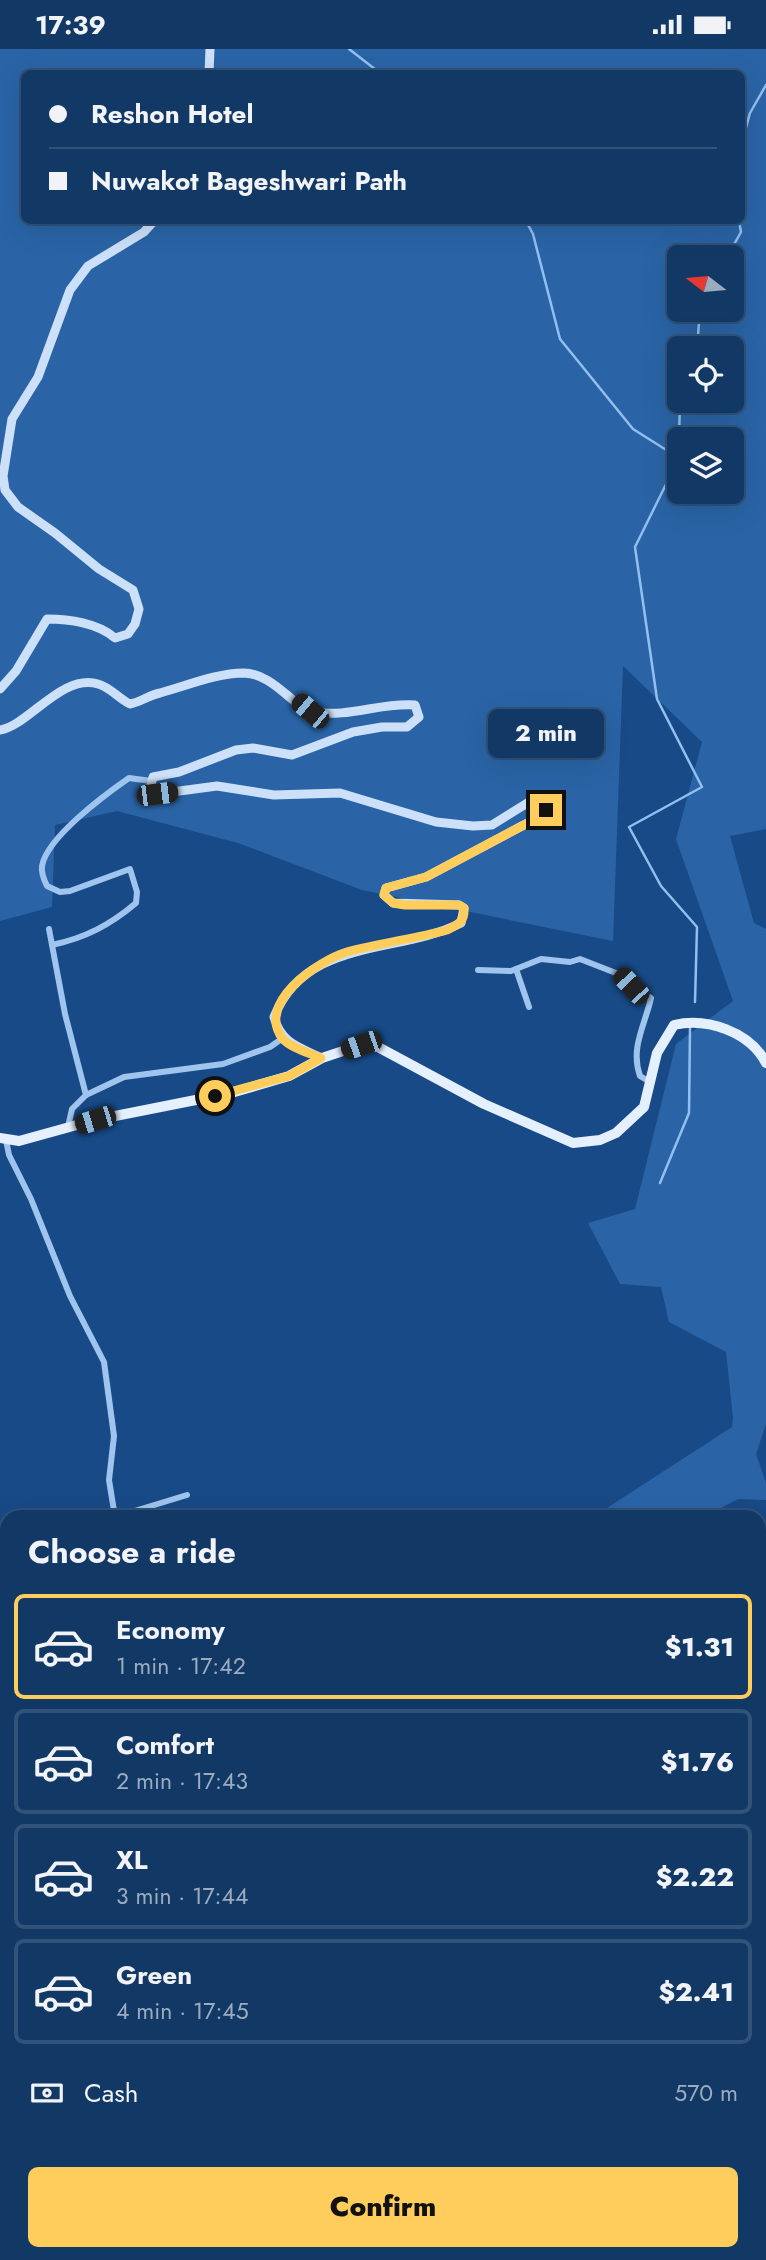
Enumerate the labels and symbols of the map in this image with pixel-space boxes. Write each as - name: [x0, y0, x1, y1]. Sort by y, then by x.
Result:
- north arrow: [667, 245, 744, 322]
- car: [288, 689, 333, 733]
- callout: 2 min: [488, 709, 604, 757]
- car: [135, 781, 180, 807]
- route end: [530, 794, 562, 826]
- car: [609, 963, 654, 1009]
- car: [338, 1028, 385, 1062]
- route start: [199, 1080, 231, 1112]
- car: [72, 1104, 119, 1136]

